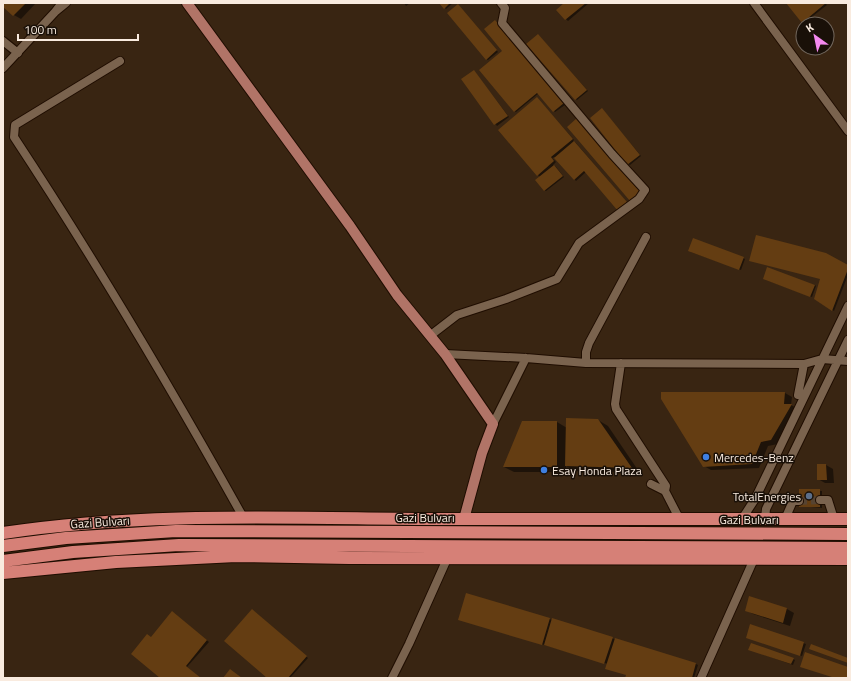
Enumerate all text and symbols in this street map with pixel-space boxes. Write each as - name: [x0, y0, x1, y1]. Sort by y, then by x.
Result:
- scale bar: [18, 16, 138, 42]
- north arrow: [795, 16, 835, 56]
- text: K: [802, 19, 817, 36]
- text: 100 m: [24, 20, 57, 39]
- place label: Mercedes-Benz: [714, 448, 794, 467]
- marker: Mercedes-Benz: [701, 452, 711, 462]
- place label: Esay Honda Plaza: [552, 461, 642, 480]
- marker: Esay Honda Plaza: [539, 465, 549, 475]
- place label: TotalEnergies: [733, 487, 801, 506]
- marker: TotalEnergies: [804, 491, 814, 501]
- street label: Gazi Bulvarı: [395, 508, 455, 527]
- street label: Gazi Bulvarı: [70, 510, 130, 534]
- street label: Gazi Bulvarı: [719, 510, 779, 529]

